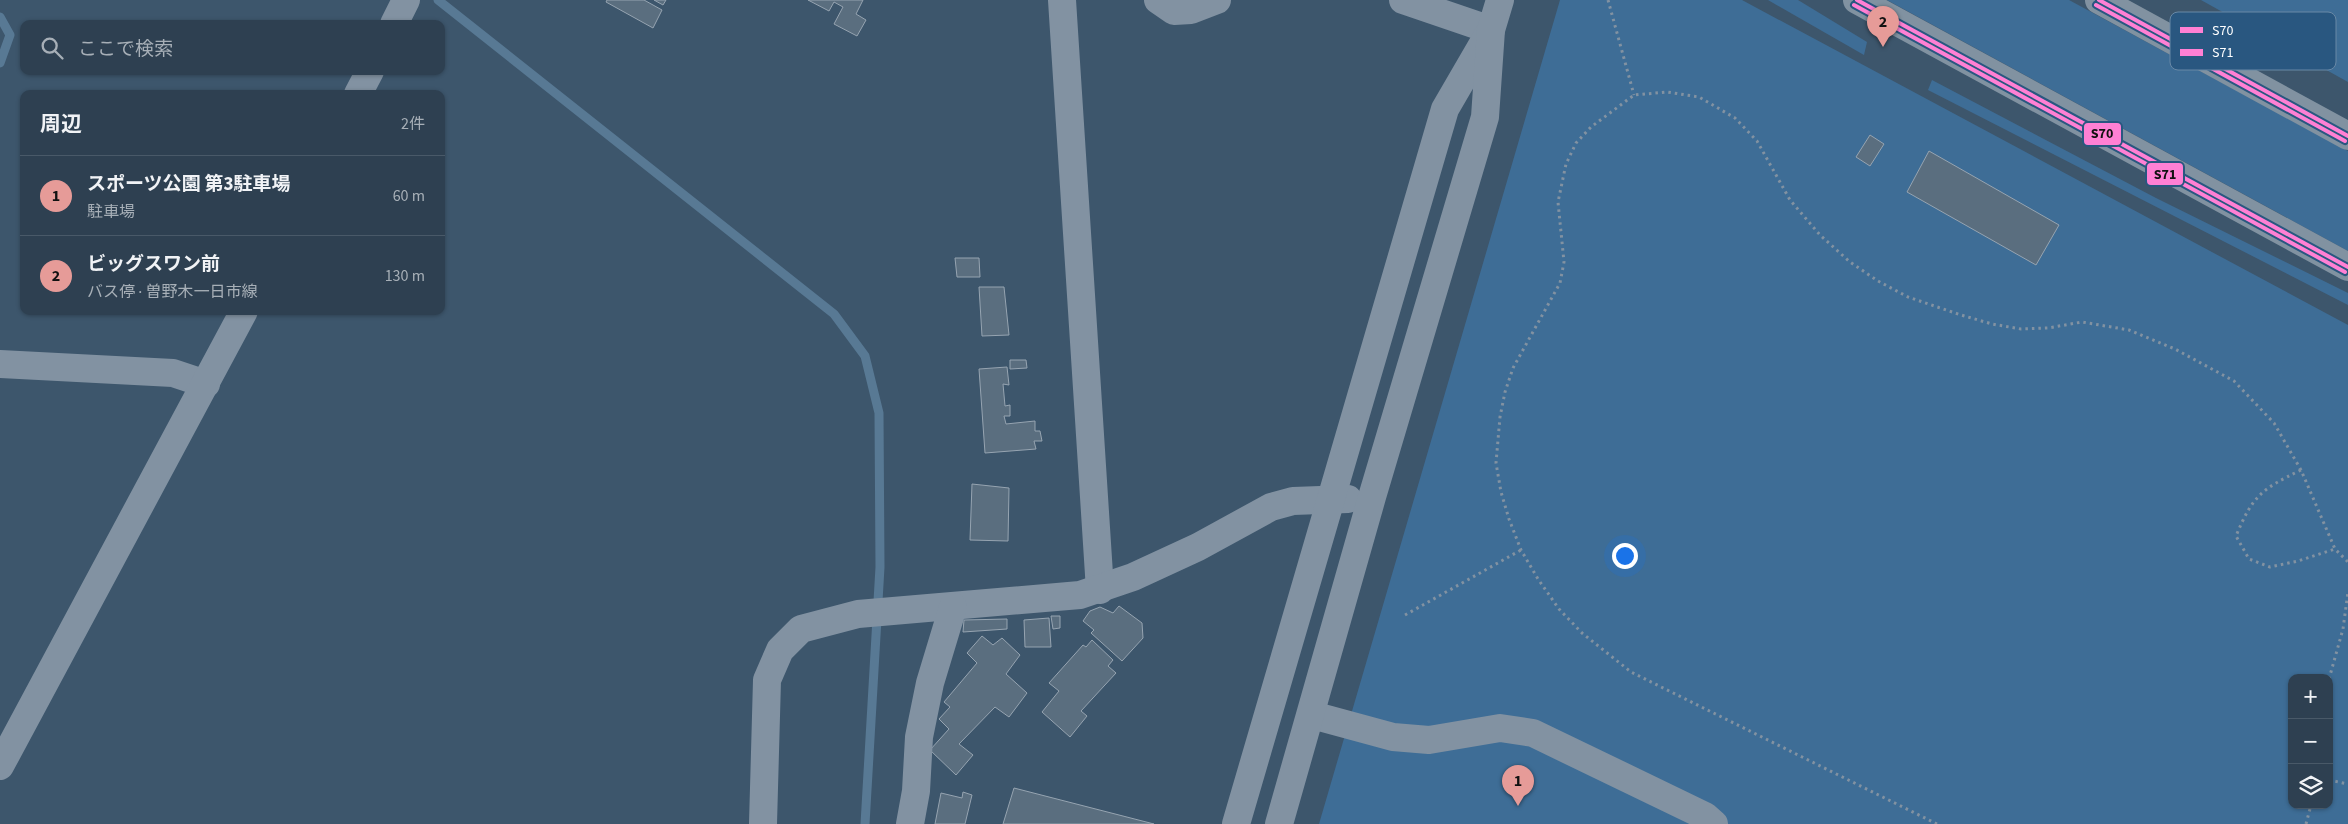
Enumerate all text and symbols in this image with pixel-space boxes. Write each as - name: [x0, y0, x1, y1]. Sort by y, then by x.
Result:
- pin: 2: [1867, 6, 1899, 47]
- legend: [2170, 12, 2336, 70]
- search box: [20, 20, 445, 75]
- text: S70: [2212, 21, 2233, 41]
- icon: search: [38, 34, 66, 62]
- text: ここで検索: [78, 36, 173, 63]
- text: S71: [2212, 43, 2233, 63]
- text: 周辺: [40, 109, 82, 139]
- text: 2件: [401, 113, 425, 135]
- line badge: S70: [2083, 122, 2122, 146]
- text: S70: [2091, 124, 2113, 144]
- line badge: S71: [2146, 162, 2184, 186]
- text: S71: [2154, 165, 2176, 185]
- text: スポーツ公園 第3駐車場: [87, 171, 290, 198]
- text: 1: [52, 185, 60, 207]
- text: 60 m: [393, 185, 425, 207]
- text: 駐車場: [87, 201, 135, 223]
- text: ビッグスワン前: [87, 251, 220, 278]
- text: 2: [52, 265, 60, 287]
- text: 130 m: [385, 265, 425, 287]
- text: バス停 · 曽野木一日市線: [87, 281, 257, 303]
- your location: [1612, 543, 1638, 569]
- map controls: [2288, 674, 2333, 809]
- button: +: [2288, 674, 2333, 719]
- button: −: [2288, 719, 2333, 764]
- button: layers: [2288, 764, 2333, 809]
- pin: 1: [1502, 765, 1534, 806]

